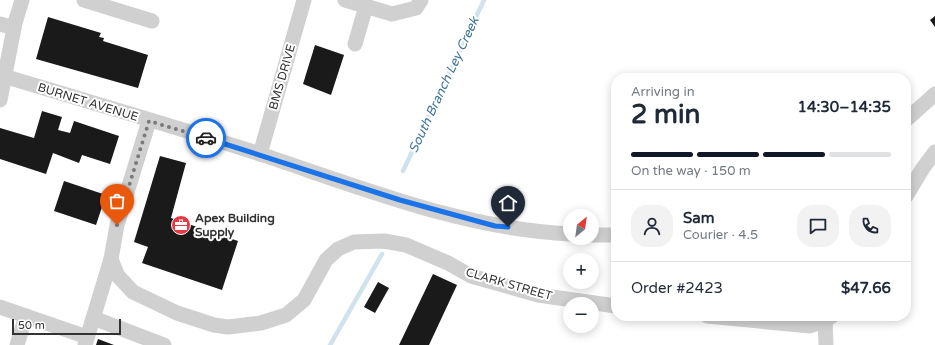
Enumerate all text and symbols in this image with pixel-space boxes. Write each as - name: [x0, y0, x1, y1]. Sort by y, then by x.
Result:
- water label: South Branch Ley Creek: [405, 14, 483, 155]
- street label: BMS DRIVE: [266, 42, 298, 111]
- street label: BURNET AVENUE: [36, 80, 140, 124]
- text: Arriving in: [631, 84, 695, 100]
- text: 14:30–14:35: [798, 98, 891, 116]
- text: 2 min: [631, 99, 700, 130]
- courier: [186, 118, 226, 158]
- icon: car: [195, 127, 217, 149]
- text: On the way · 150 m: [631, 163, 751, 179]
- pin: [100, 184, 134, 225]
- pin: [491, 186, 525, 227]
- icon: bag: [106, 190, 128, 212]
- icon: home: [497, 192, 519, 214]
- button: person: [631, 205, 673, 247]
- button: chat: [797, 205, 839, 247]
- button: phone: [849, 205, 891, 247]
- north arrow: [563, 209, 599, 245]
- map controls: [563, 209, 599, 333]
- text: Sam: [683, 209, 714, 227]
- place label: Apex Building Supply: [195, 211, 275, 240]
- office icon: Apex Building Supply: [170, 214, 192, 236]
- text: Courier · 4.5: [683, 227, 758, 243]
- button: +: [563, 253, 599, 289]
- street label: CLARK STREET: [464, 265, 554, 303]
- text: Order #2423: [631, 279, 723, 297]
- text: $47.66: [841, 279, 891, 297]
- button: −: [563, 297, 599, 333]
- scale bar: [12, 317, 121, 336]
- text: 50 m: [18, 319, 45, 332]

